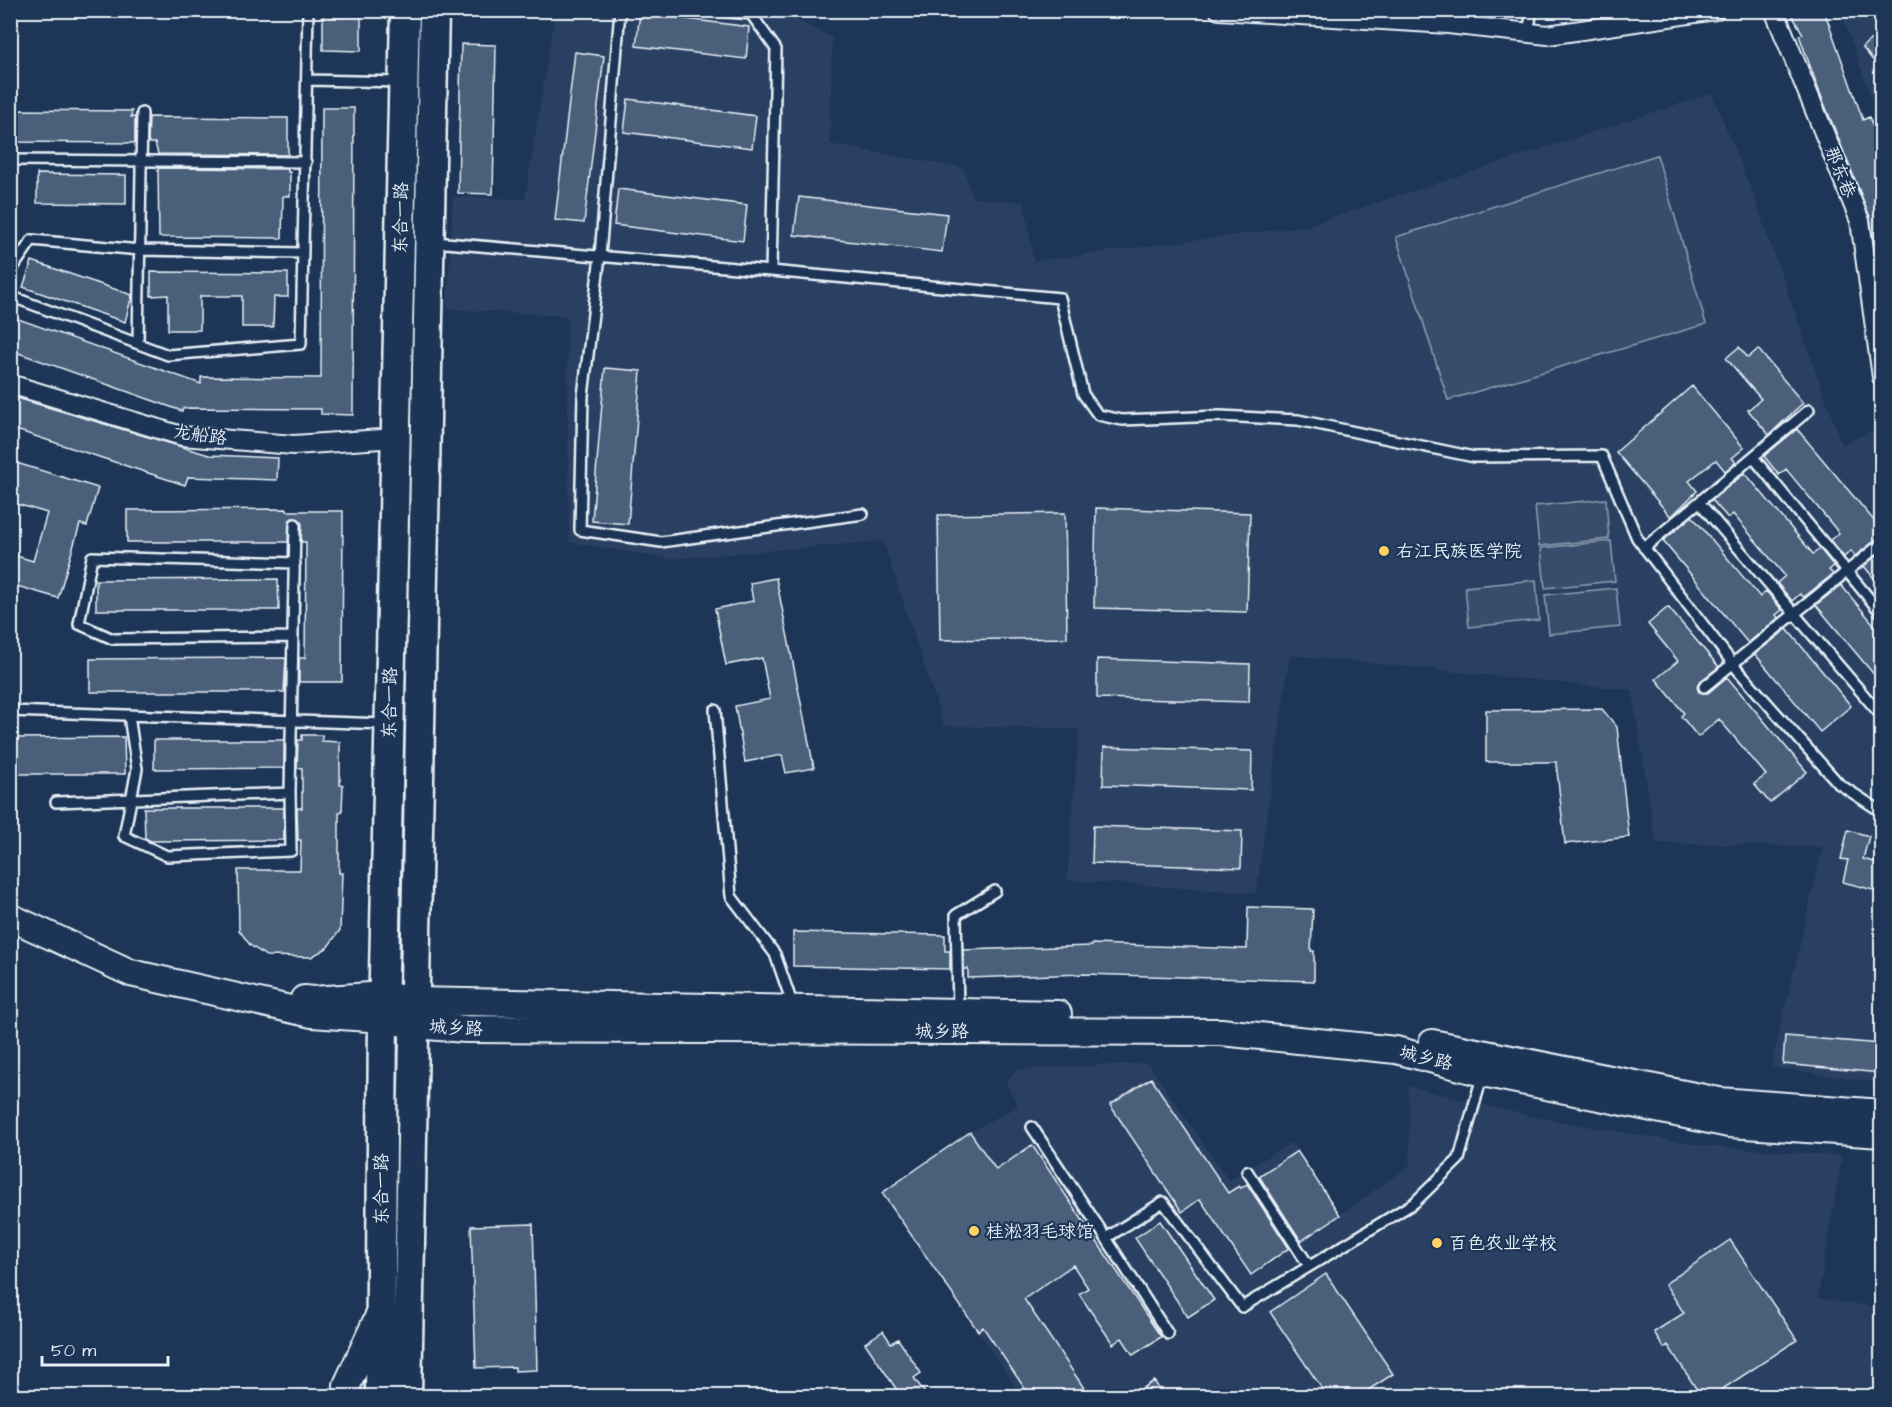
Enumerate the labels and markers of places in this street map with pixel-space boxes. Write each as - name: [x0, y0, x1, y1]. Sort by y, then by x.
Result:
- place label: 右江民族医学院: [1396, 539, 1522, 564]
- marker: 右江民族医学院: [1377, 544, 1391, 558]
- place label: 桂淞羽毛球馆: [986, 1219, 1094, 1244]
- marker: 桂淞羽毛球馆: [967, 1224, 981, 1238]
- place label: 百色农业学校: [1449, 1231, 1557, 1256]
- marker: 百色农业学校: [1430, 1236, 1444, 1250]

